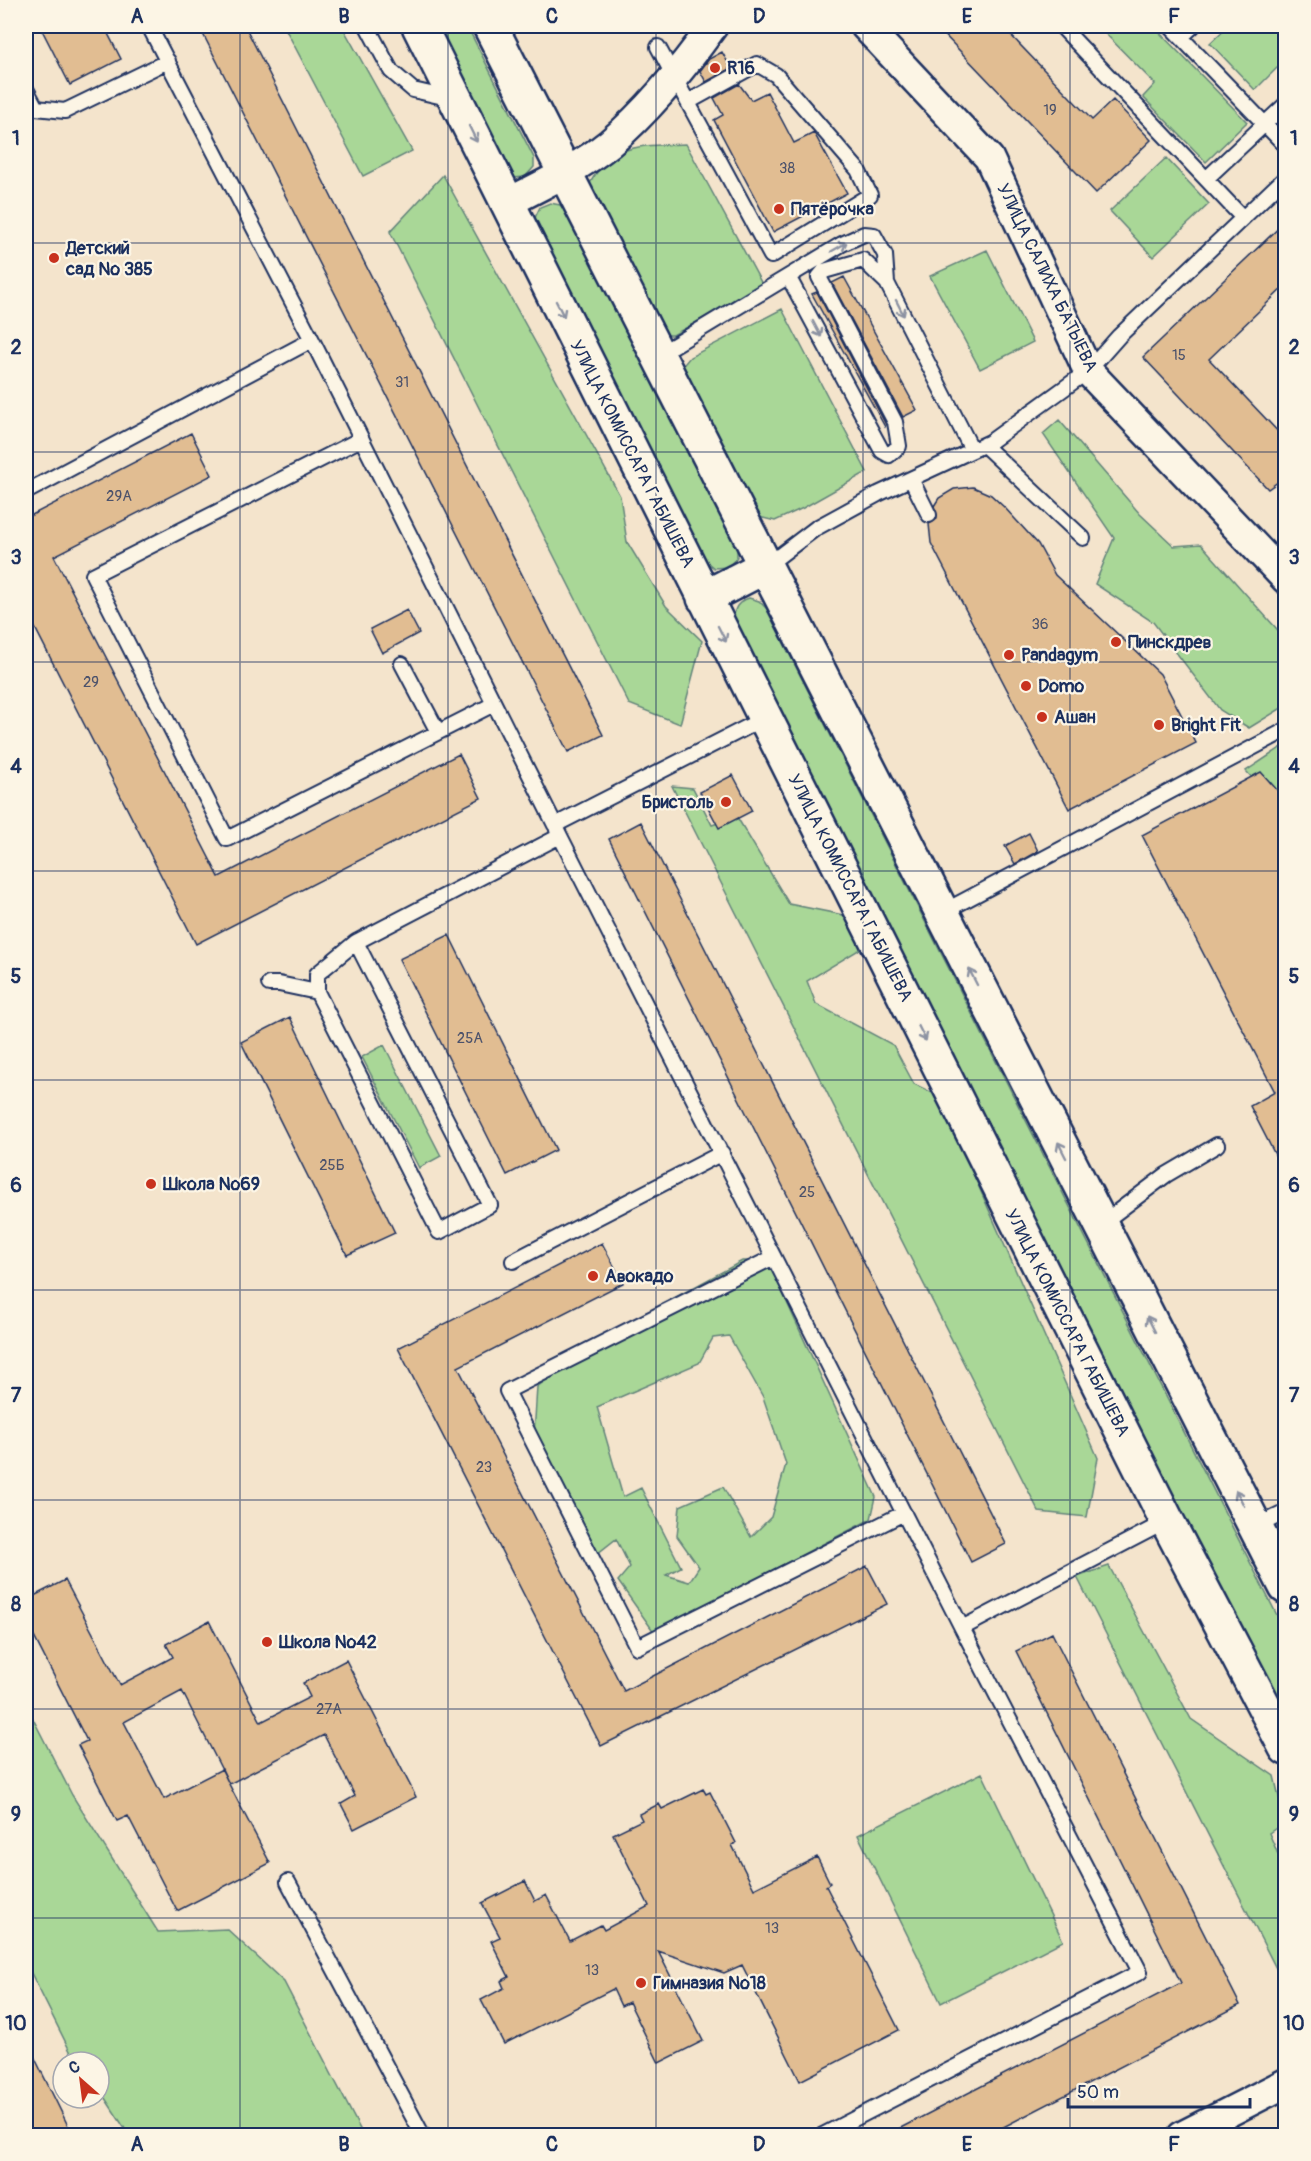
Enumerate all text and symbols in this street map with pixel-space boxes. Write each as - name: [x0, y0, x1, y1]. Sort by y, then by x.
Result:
- text: A: [131, 4, 144, 29]
- text: B: [338, 4, 350, 29]
- text: C: [546, 4, 558, 29]
- text: D: [753, 4, 766, 29]
- text: E: [962, 4, 973, 29]
- text: F: [1168, 4, 1180, 29]
- place label: R16: [727, 57, 755, 80]
- marker: R16: [708, 61, 722, 75]
- house number: 19: [1043, 101, 1057, 120]
- one-way arrow: [467, 125, 479, 143]
- text: 1: [12, 126, 20, 151]
- text: 1: [1290, 126, 1298, 151]
- house number: 38: [779, 159, 795, 178]
- street label: УЛИЦА САЛИХА БАТЫЕВА: [991, 180, 1103, 376]
- place label: Пятёрочка: [791, 198, 875, 221]
- marker: Пятёрочка: [772, 202, 786, 216]
- place label: Детский сад № 385: [65, 237, 153, 281]
- one-way arrow: [830, 240, 847, 252]
- marker: Детский сад № 385: [47, 251, 61, 265]
- one-way arrow: [895, 299, 906, 317]
- one-way arrow: [554, 300, 566, 318]
- one-way arrow: [812, 320, 823, 338]
- text: 2: [10, 335, 22, 360]
- text: 2: [1288, 335, 1300, 360]
- street label: УЛИЦА КОМИССАРА ГАБИШЕВА: [564, 336, 700, 572]
- house number: 15: [1172, 346, 1186, 365]
- house number: 31: [395, 373, 409, 392]
- house number: 29А: [106, 487, 132, 506]
- text: 3: [10, 545, 22, 570]
- text: 3: [1288, 545, 1300, 570]
- house number: 36: [1031, 615, 1049, 634]
- one-way arrow: [717, 624, 728, 642]
- place label: Пинскдрев: [1128, 631, 1211, 654]
- marker: Пинскдрев: [1109, 635, 1123, 649]
- place label: Pandagym: [1021, 644, 1098, 667]
- marker: Pandagym: [1002, 648, 1016, 662]
- house number: 29: [83, 673, 99, 692]
- place label: Domo: [1038, 675, 1084, 698]
- marker: Domo: [1019, 679, 1033, 693]
- place label: Ашан: [1054, 706, 1096, 729]
- marker: Ашан: [1035, 710, 1049, 724]
- place label: Bright Fit: [1171, 714, 1242, 737]
- marker: Bright Fit: [1152, 718, 1166, 732]
- text: 4: [10, 754, 22, 779]
- text: 4: [1288, 754, 1300, 779]
- street label: УЛИЦА КОМИССАРА ГАБИШЕВА: [782, 770, 918, 1006]
- place label: Бристоль: [641, 791, 714, 814]
- marker: Бристоль: [719, 795, 733, 809]
- text: 5: [11, 964, 22, 989]
- text: 5: [1289, 964, 1300, 989]
- one-way arrow: [967, 968, 978, 986]
- one-way arrow: [917, 1024, 929, 1042]
- house number: 25А: [457, 1029, 483, 1048]
- one-way arrow: [1056, 1142, 1067, 1160]
- house number: 25Б: [319, 1156, 345, 1175]
- text: 6: [10, 1173, 22, 1198]
- place label: Школа №69: [162, 1173, 260, 1196]
- text: 6: [1288, 1173, 1300, 1198]
- marker: Школа №69: [144, 1177, 158, 1191]
- house number: 25: [799, 1183, 815, 1202]
- street label: УЛИЦА КОМИССАРА ГАБИШЕВА: [999, 1205, 1135, 1441]
- place label: Авокадо: [605, 1265, 674, 1288]
- marker: Авокадо: [586, 1269, 600, 1283]
- one-way arrow: [1145, 1316, 1157, 1333]
- text: 7: [11, 1383, 22, 1408]
- text: 7: [1289, 1383, 1300, 1408]
- house number: 23: [476, 1458, 492, 1477]
- one-way arrow: [1233, 1489, 1245, 1507]
- text: 8: [11, 1592, 21, 1617]
- text: 8: [1289, 1592, 1299, 1617]
- place label: Школа №42: [278, 1631, 377, 1654]
- marker: Школа №42: [260, 1635, 274, 1649]
- house number: 27А: [316, 1700, 342, 1719]
- text: 9: [11, 1802, 21, 1827]
- text: 9: [1289, 1802, 1299, 1827]
- house number: 13: [765, 1919, 779, 1938]
- house number: 13: [585, 1961, 599, 1980]
- place label: Гимназия №18: [653, 1972, 766, 1995]
- marker: Гимназия №18: [634, 1976, 648, 1990]
- text: 10: [5, 2011, 27, 2036]
- text: 10: [1283, 2011, 1305, 2036]
- north arrow: [51, 2050, 111, 2110]
- text: С: [65, 2056, 84, 2079]
- scale bar: [1068, 2071, 1250, 2109]
- text: 50 m: [1077, 2081, 1119, 2104]
- text: A: [131, 2132, 144, 2157]
- text: B: [338, 2132, 350, 2157]
- text: C: [546, 2132, 558, 2157]
- text: D: [753, 2132, 766, 2157]
- text: E: [962, 2132, 973, 2157]
- text: F: [1168, 2132, 1180, 2157]

